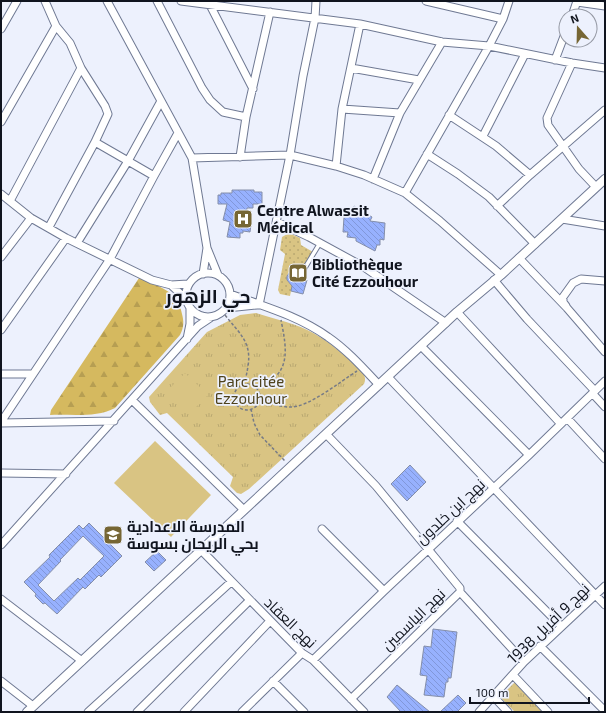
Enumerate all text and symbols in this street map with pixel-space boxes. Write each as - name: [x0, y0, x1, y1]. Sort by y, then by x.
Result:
- north arrow: [558, 8, 598, 48]
- text: N: [568, 11, 580, 26]
- place label: Centre Alwassit Médical: [257, 201, 369, 236]
- hospital icon: Centre Alwassit Médical: [232, 208, 254, 230]
- place label: Bibliothèque Cité Ezzouhour: [312, 255, 419, 290]
- library icon: Bibliothèque Cité Ezzouhour: [287, 262, 309, 284]
- district label: حي الزهور: [165, 284, 250, 312]
- park label: Parc citée Ezzouhour: [215, 372, 287, 407]
- street label: نهج ابن خلدون: [412, 475, 490, 550]
- place label: المدرسة الاعدادية بحي الريحان بسوسة: [127, 517, 259, 556]
- school or university icon: المدرسة الاعدادية بحي الريحان بسوسة: [102, 524, 124, 546]
- street label: نهج 9 أفريل 1938: [503, 579, 595, 669]
- street label: نهج الياسمين: [378, 584, 451, 656]
- street label: نهج العقاد: [259, 593, 321, 653]
- scale bar: [470, 679, 589, 705]
- text: 100 m: [476, 685, 508, 699]

